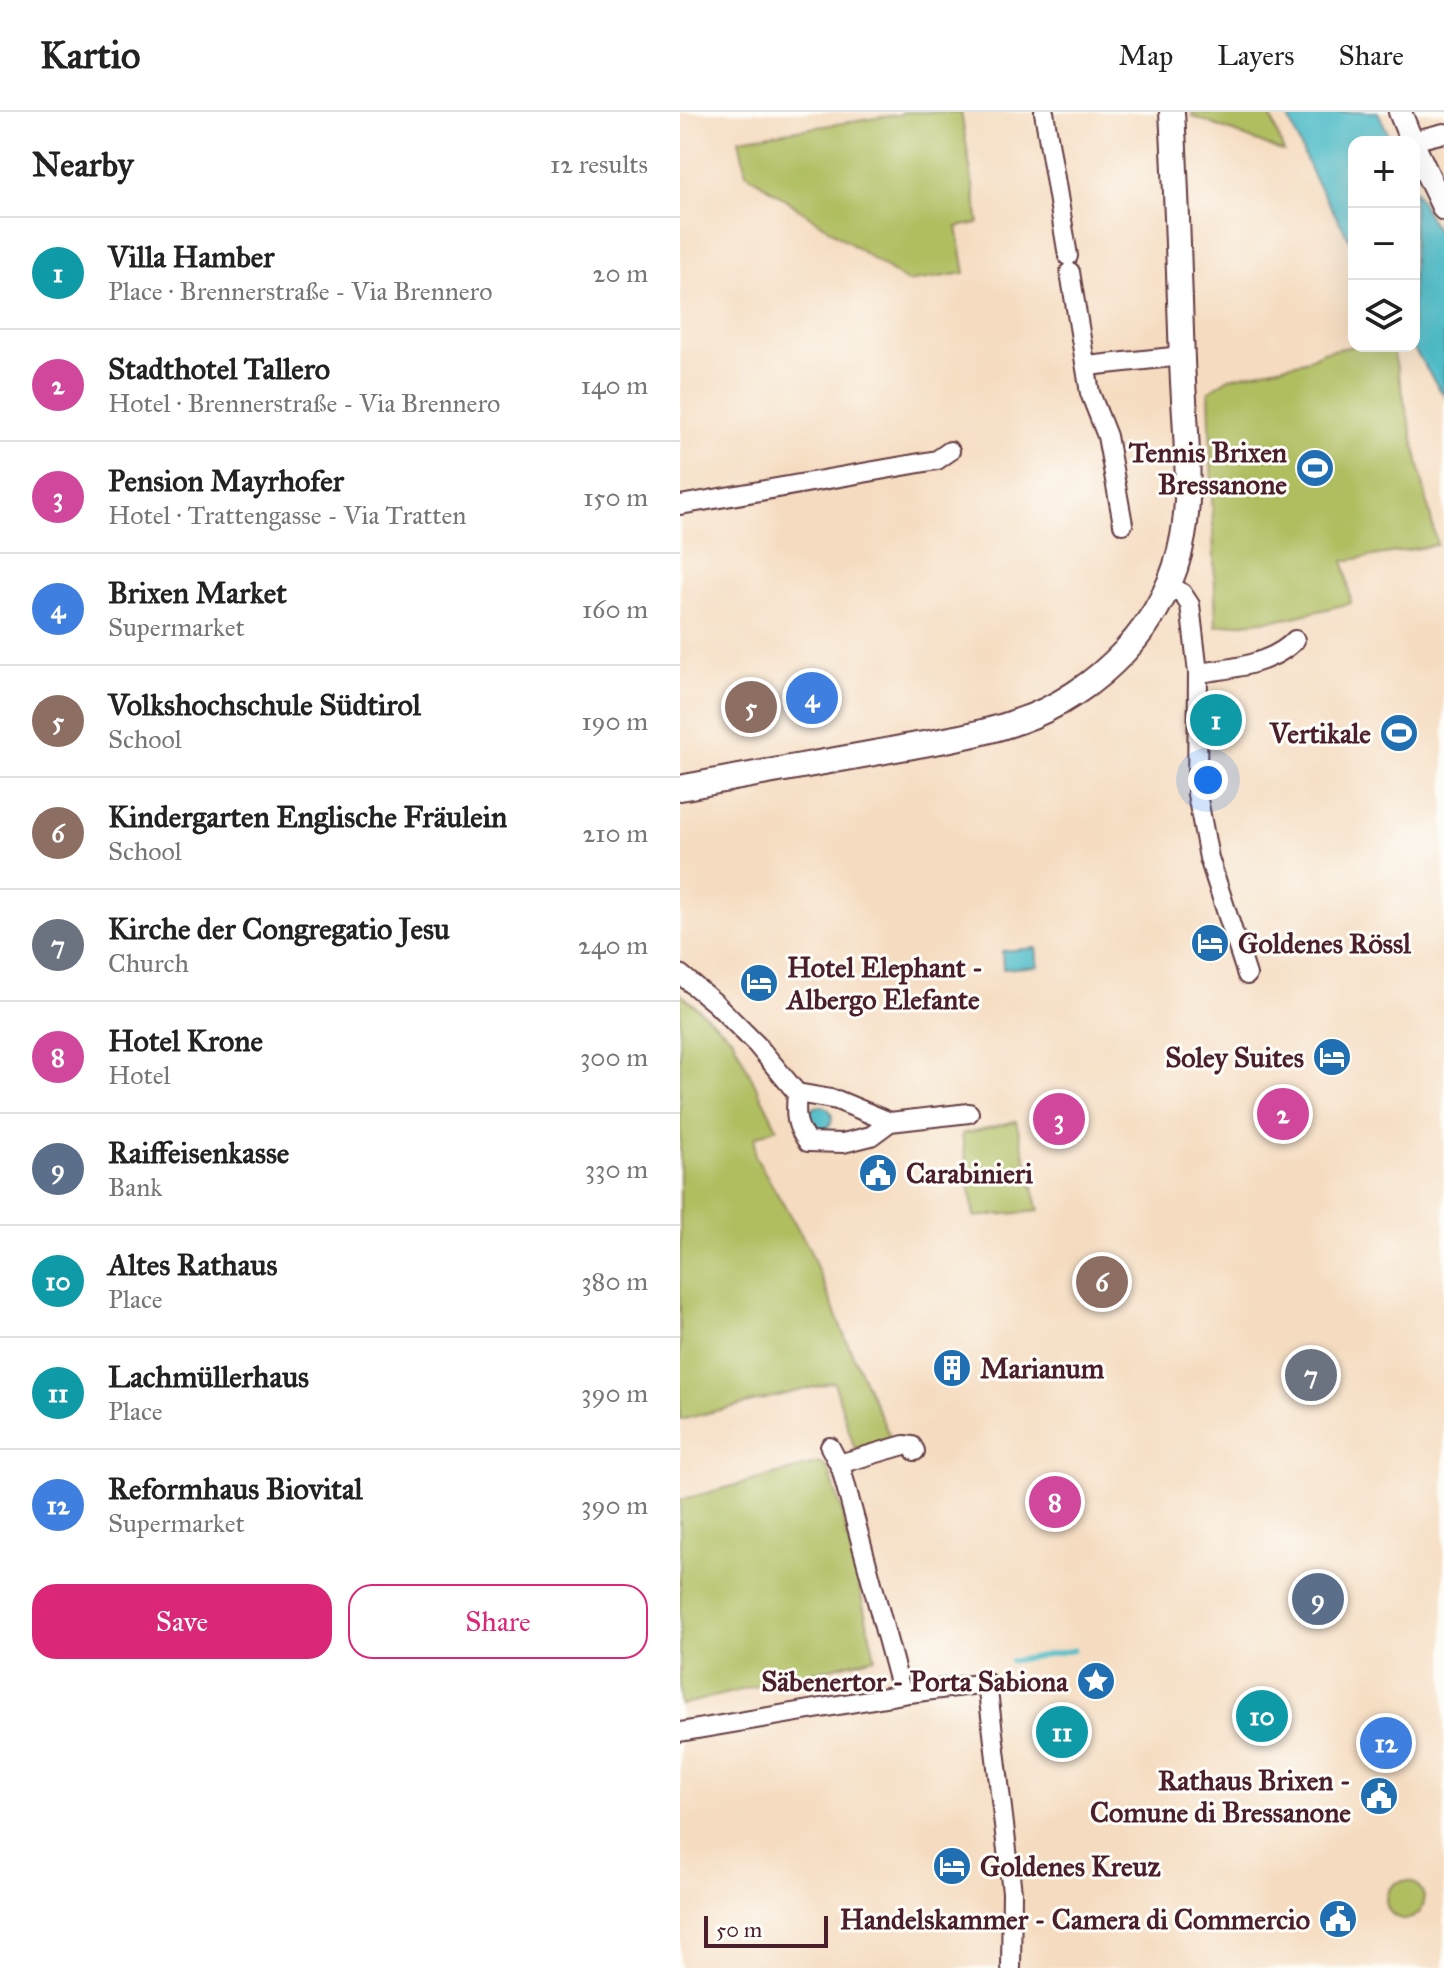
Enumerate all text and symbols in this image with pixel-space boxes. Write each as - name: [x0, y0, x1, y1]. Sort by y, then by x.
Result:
- text: Kartio: [40, 32, 140, 78]
- text: Map: [1118, 38, 1173, 73]
- text: Layers: [1217, 38, 1295, 73]
- text: Share: [1339, 38, 1404, 73]
- map controls: [1348, 136, 1420, 352]
- button: +: [1348, 136, 1420, 208]
- text: Nearby: [32, 144, 134, 185]
- text: 12 results: [550, 148, 648, 180]
- button: −: [1348, 208, 1420, 280]
- text: Villa Hamber: [108, 239, 274, 275]
- text: 1: [53, 257, 63, 289]
- text: 20 m: [593, 257, 648, 289]
- text: Place · Brennerstraße - Via Brennero: [108, 275, 493, 307]
- button: layers: [1348, 280, 1420, 352]
- text: Stadthotel Tallero: [108, 351, 330, 387]
- text: 2: [52, 369, 64, 401]
- text: 140 m: [581, 369, 648, 401]
- text: Hotel · Brennerstraße - Via Brennero: [108, 387, 500, 419]
- place label: Tennis Brixen Bressanone: [1129, 435, 1287, 502]
- sports icon: Tennis Brixen Bressanone: [1294, 447, 1336, 489]
- text: Pension Mayrhofer: [108, 463, 344, 499]
- text: 3: [53, 481, 63, 513]
- text: 150 m: [583, 481, 648, 513]
- text: Hotel · Trattengasse - Via Tratten: [108, 499, 466, 531]
- text: Brixen Market: [108, 575, 287, 611]
- text: 4: [51, 593, 65, 625]
- text: 160 m: [582, 593, 648, 625]
- text: Supermarket: [108, 611, 245, 643]
- pin: 4: [786, 668, 838, 728]
- pin: 5: [725, 677, 777, 737]
- text: Volkshochschule Südtirol: [108, 687, 421, 723]
- pin: 1: [1190, 690, 1242, 750]
- text: 5: [52, 705, 64, 737]
- text: 190 m: [581, 705, 648, 737]
- sports icon: Vertikale: [1378, 712, 1420, 754]
- place label: Vertikale: [1269, 716, 1371, 751]
- text: School: [108, 723, 182, 755]
- your location: [1188, 760, 1228, 800]
- text: Kindergarten Englische Fräulein: [108, 799, 507, 835]
- text: 6: [51, 817, 65, 849]
- text: 210 m: [582, 817, 648, 849]
- text: School: [108, 835, 182, 867]
- text: Kirche der Congregatio Jesu: [108, 911, 450, 947]
- hotel icon: Goldenes Rössl: [1189, 922, 1231, 964]
- place label: Goldenes Rössl: [1238, 926, 1411, 961]
- text: 7: [51, 929, 65, 961]
- text: 240 m: [578, 929, 648, 961]
- text: Church: [108, 947, 189, 979]
- place label: Hotel Elephant - Albergo Elefante: [785, 950, 983, 1017]
- hotel icon: Hotel Elephant - Albergo Elefante: [738, 962, 780, 1004]
- text: Hotel Krone: [108, 1023, 263, 1059]
- hotel icon: Soley Suites: [1311, 1036, 1353, 1078]
- place label: Soley Suites: [1165, 1040, 1304, 1075]
- text: 8: [51, 1041, 65, 1073]
- text: 300 m: [580, 1041, 648, 1073]
- text: Hotel: [108, 1059, 171, 1091]
- pin: 2: [1257, 1084, 1309, 1144]
- pin: 3: [1033, 1089, 1085, 1149]
- text: Raiffeisenkasse: [108, 1135, 289, 1171]
- public building icon: Carabinieri: [857, 1152, 899, 1194]
- text: 9: [51, 1153, 65, 1185]
- text: 330 m: [585, 1153, 648, 1185]
- place label: Carabinieri: [906, 1156, 1033, 1191]
- text: Bank: [108, 1171, 162, 1203]
- text: Altes Rathaus: [108, 1247, 277, 1283]
- pin: 6: [1076, 1252, 1128, 1312]
- text: 10: [45, 1265, 71, 1297]
- text: 380 m: [581, 1265, 648, 1297]
- text: Place: [108, 1283, 163, 1315]
- pin: 7: [1285, 1345, 1337, 1405]
- building icon: Marianum: [931, 1347, 973, 1389]
- place label: Marianum: [980, 1351, 1105, 1386]
- text: Lachmüllerhaus: [108, 1359, 309, 1395]
- text: 11: [48, 1377, 68, 1409]
- text: 390 m: [581, 1377, 648, 1409]
- text: Place: [108, 1395, 163, 1427]
- text: Reformhaus Biovital: [108, 1471, 363, 1507]
- pin: 8: [1029, 1472, 1081, 1532]
- text: 12: [46, 1489, 70, 1521]
- text: 390 m: [581, 1489, 648, 1521]
- text: Supermarket: [108, 1507, 245, 1539]
- pin: 9: [1292, 1569, 1344, 1629]
- button: Save: [32, 1584, 332, 1659]
- button: Share: [348, 1584, 648, 1659]
- place icon: Säbenertor - Porta Sabiona: [1075, 1660, 1117, 1702]
- place label: Säbenertor - Porta Sabiona: [761, 1664, 1069, 1699]
- pin: 10: [1236, 1686, 1288, 1746]
- pin: 11: [1036, 1702, 1088, 1762]
- pin: 12: [1360, 1713, 1412, 1773]
- place label: Rathaus Brixen - Comune di Bressanone: [1090, 1763, 1351, 1830]
- public building icon: Rathaus Brixen - Comune di Bressanone: [1358, 1775, 1400, 1817]
- hotel icon: Goldenes Kreuz: [931, 1845, 973, 1887]
- place label: Goldenes Kreuz: [980, 1849, 1161, 1884]
- public building icon: Handelskammer - Camera di Commercio: [1317, 1898, 1359, 1940]
- place label: Handelskammer - Camera di Commercio: [840, 1902, 1310, 1937]
- scale bar: [704, 1912, 828, 1948]
- text: 50 m: [716, 1916, 762, 1943]

